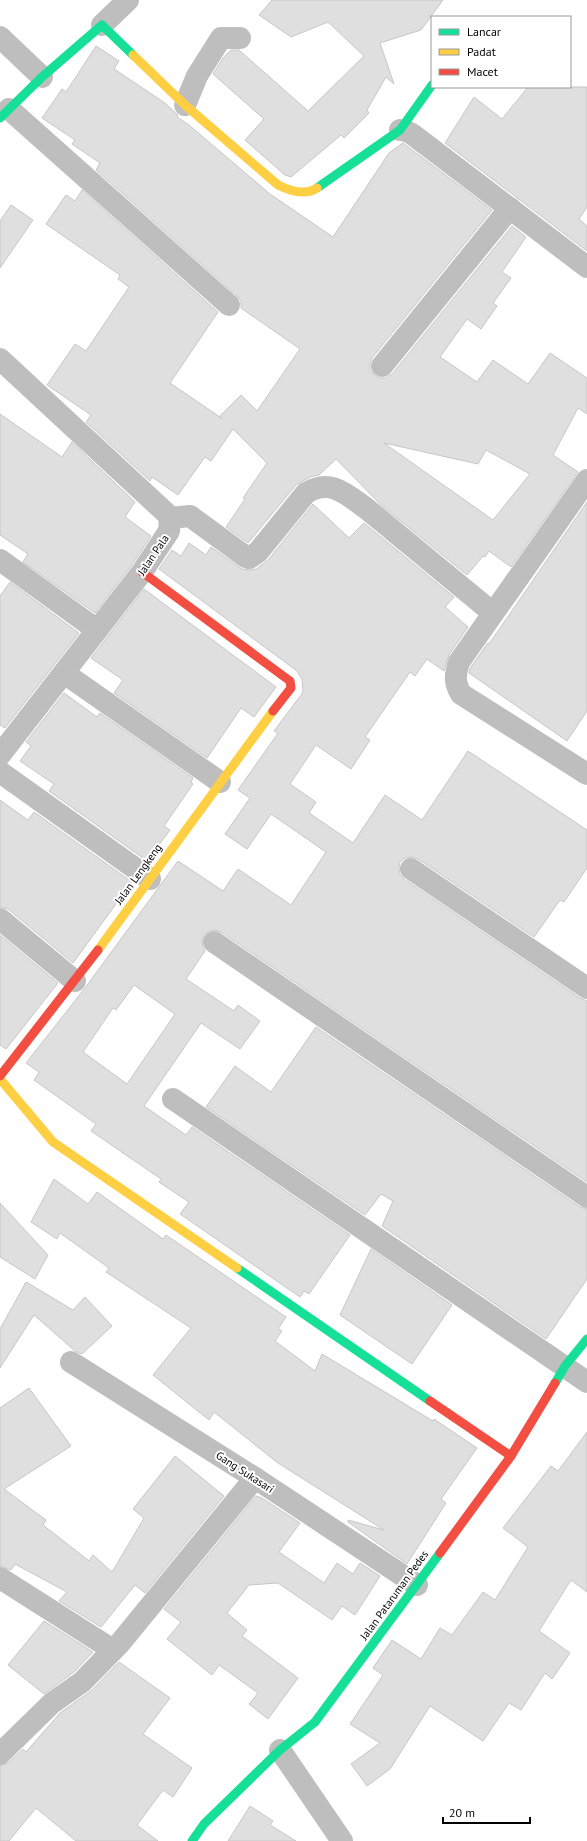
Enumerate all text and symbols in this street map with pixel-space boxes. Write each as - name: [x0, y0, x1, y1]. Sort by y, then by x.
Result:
- legend: [431, 16, 571, 88]
- text: Lancar: [467, 24, 501, 39]
- text: Padat: [467, 44, 496, 59]
- text: Macet: [467, 64, 498, 79]
- street label: Jalan Pala: [134, 532, 172, 579]
- street label: Jalan Lengkeng: [111, 841, 165, 908]
- street label: Gang Sukasari: [213, 1448, 277, 1496]
- street label: Jalan Pataruman Pedes: [356, 1547, 431, 1643]
- scale bar: [443, 1799, 530, 1825]
- text: 20 m: [449, 1805, 475, 1820]

